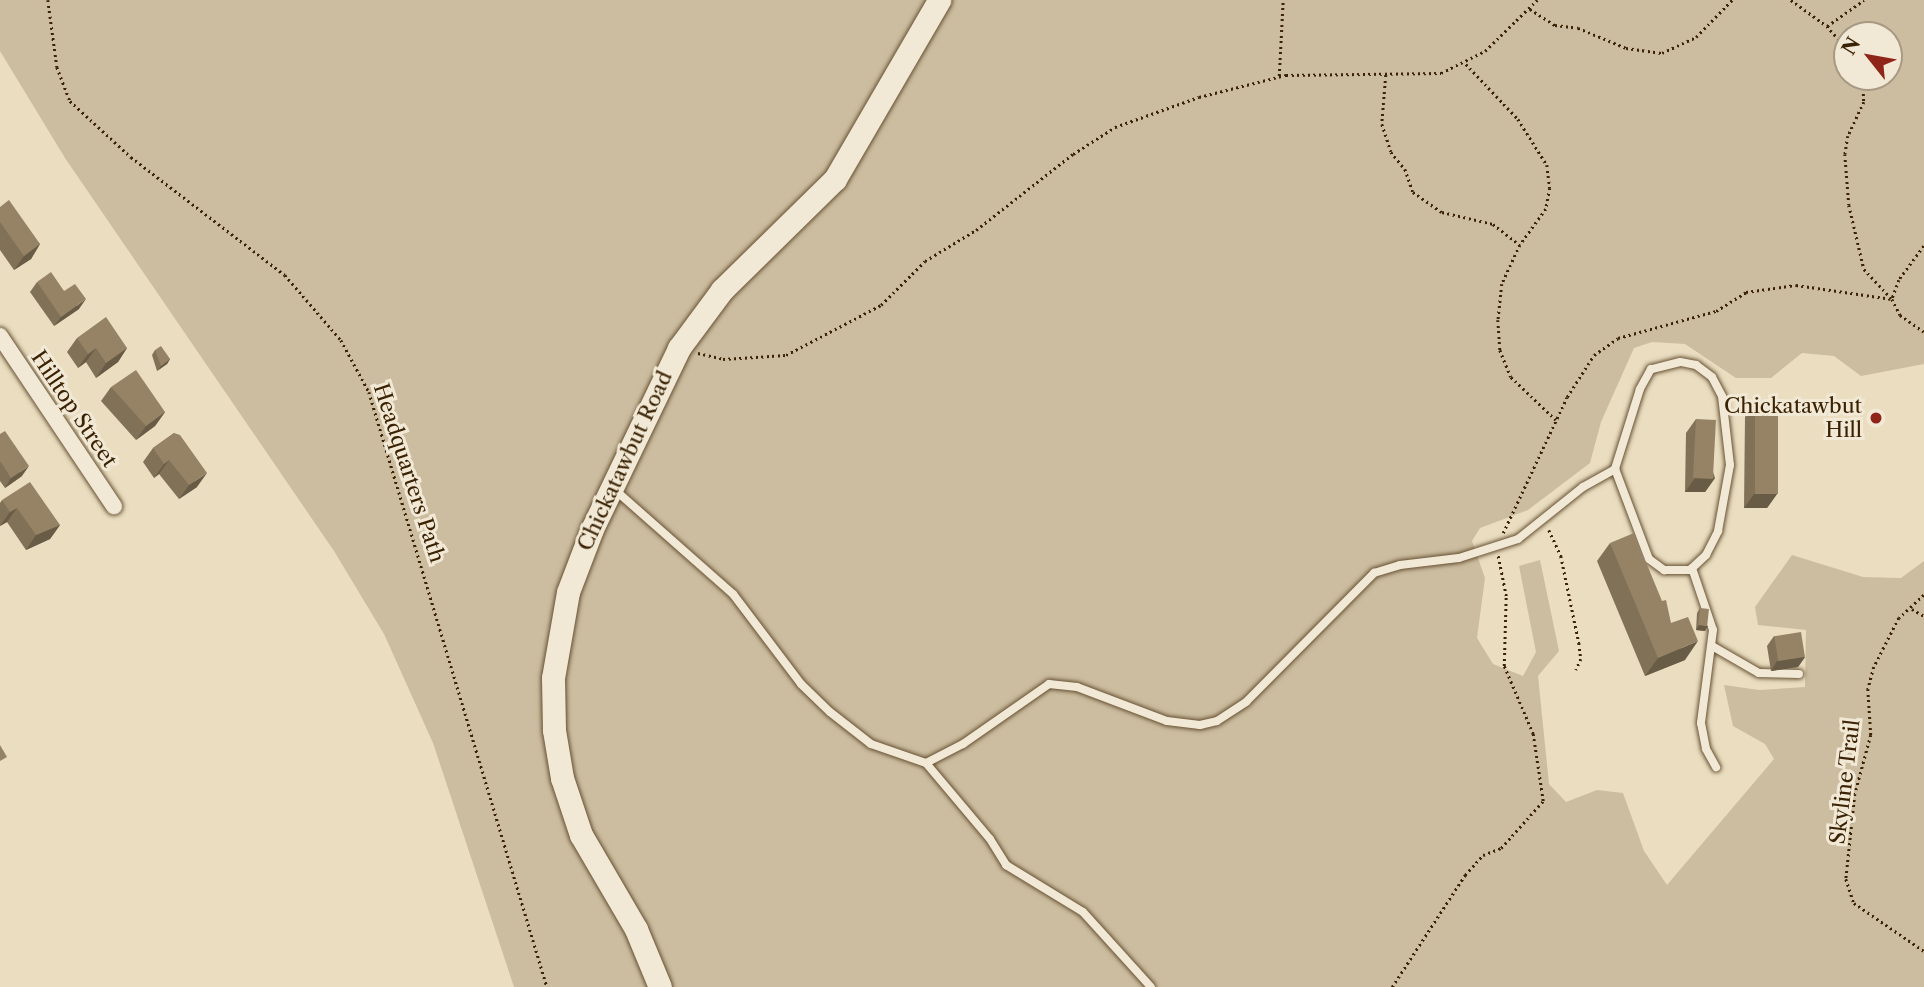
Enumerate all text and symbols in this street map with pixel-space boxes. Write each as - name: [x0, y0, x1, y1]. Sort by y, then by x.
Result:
- north arrow: [1833, 21, 1903, 91]
- text: N: [1837, 33, 1865, 59]
- street label: Hilltop Street: [26, 346, 122, 472]
- street label: Chickatawbut Road: [572, 367, 678, 555]
- street label: Headquarters Path: [368, 380, 450, 566]
- place label: Chickatawbut Hill: [1724, 393, 1862, 443]
- marker: Chickatawbut Hill: [1868, 410, 1884, 426]
- street label: Skyline Trail: [1825, 718, 1865, 846]

